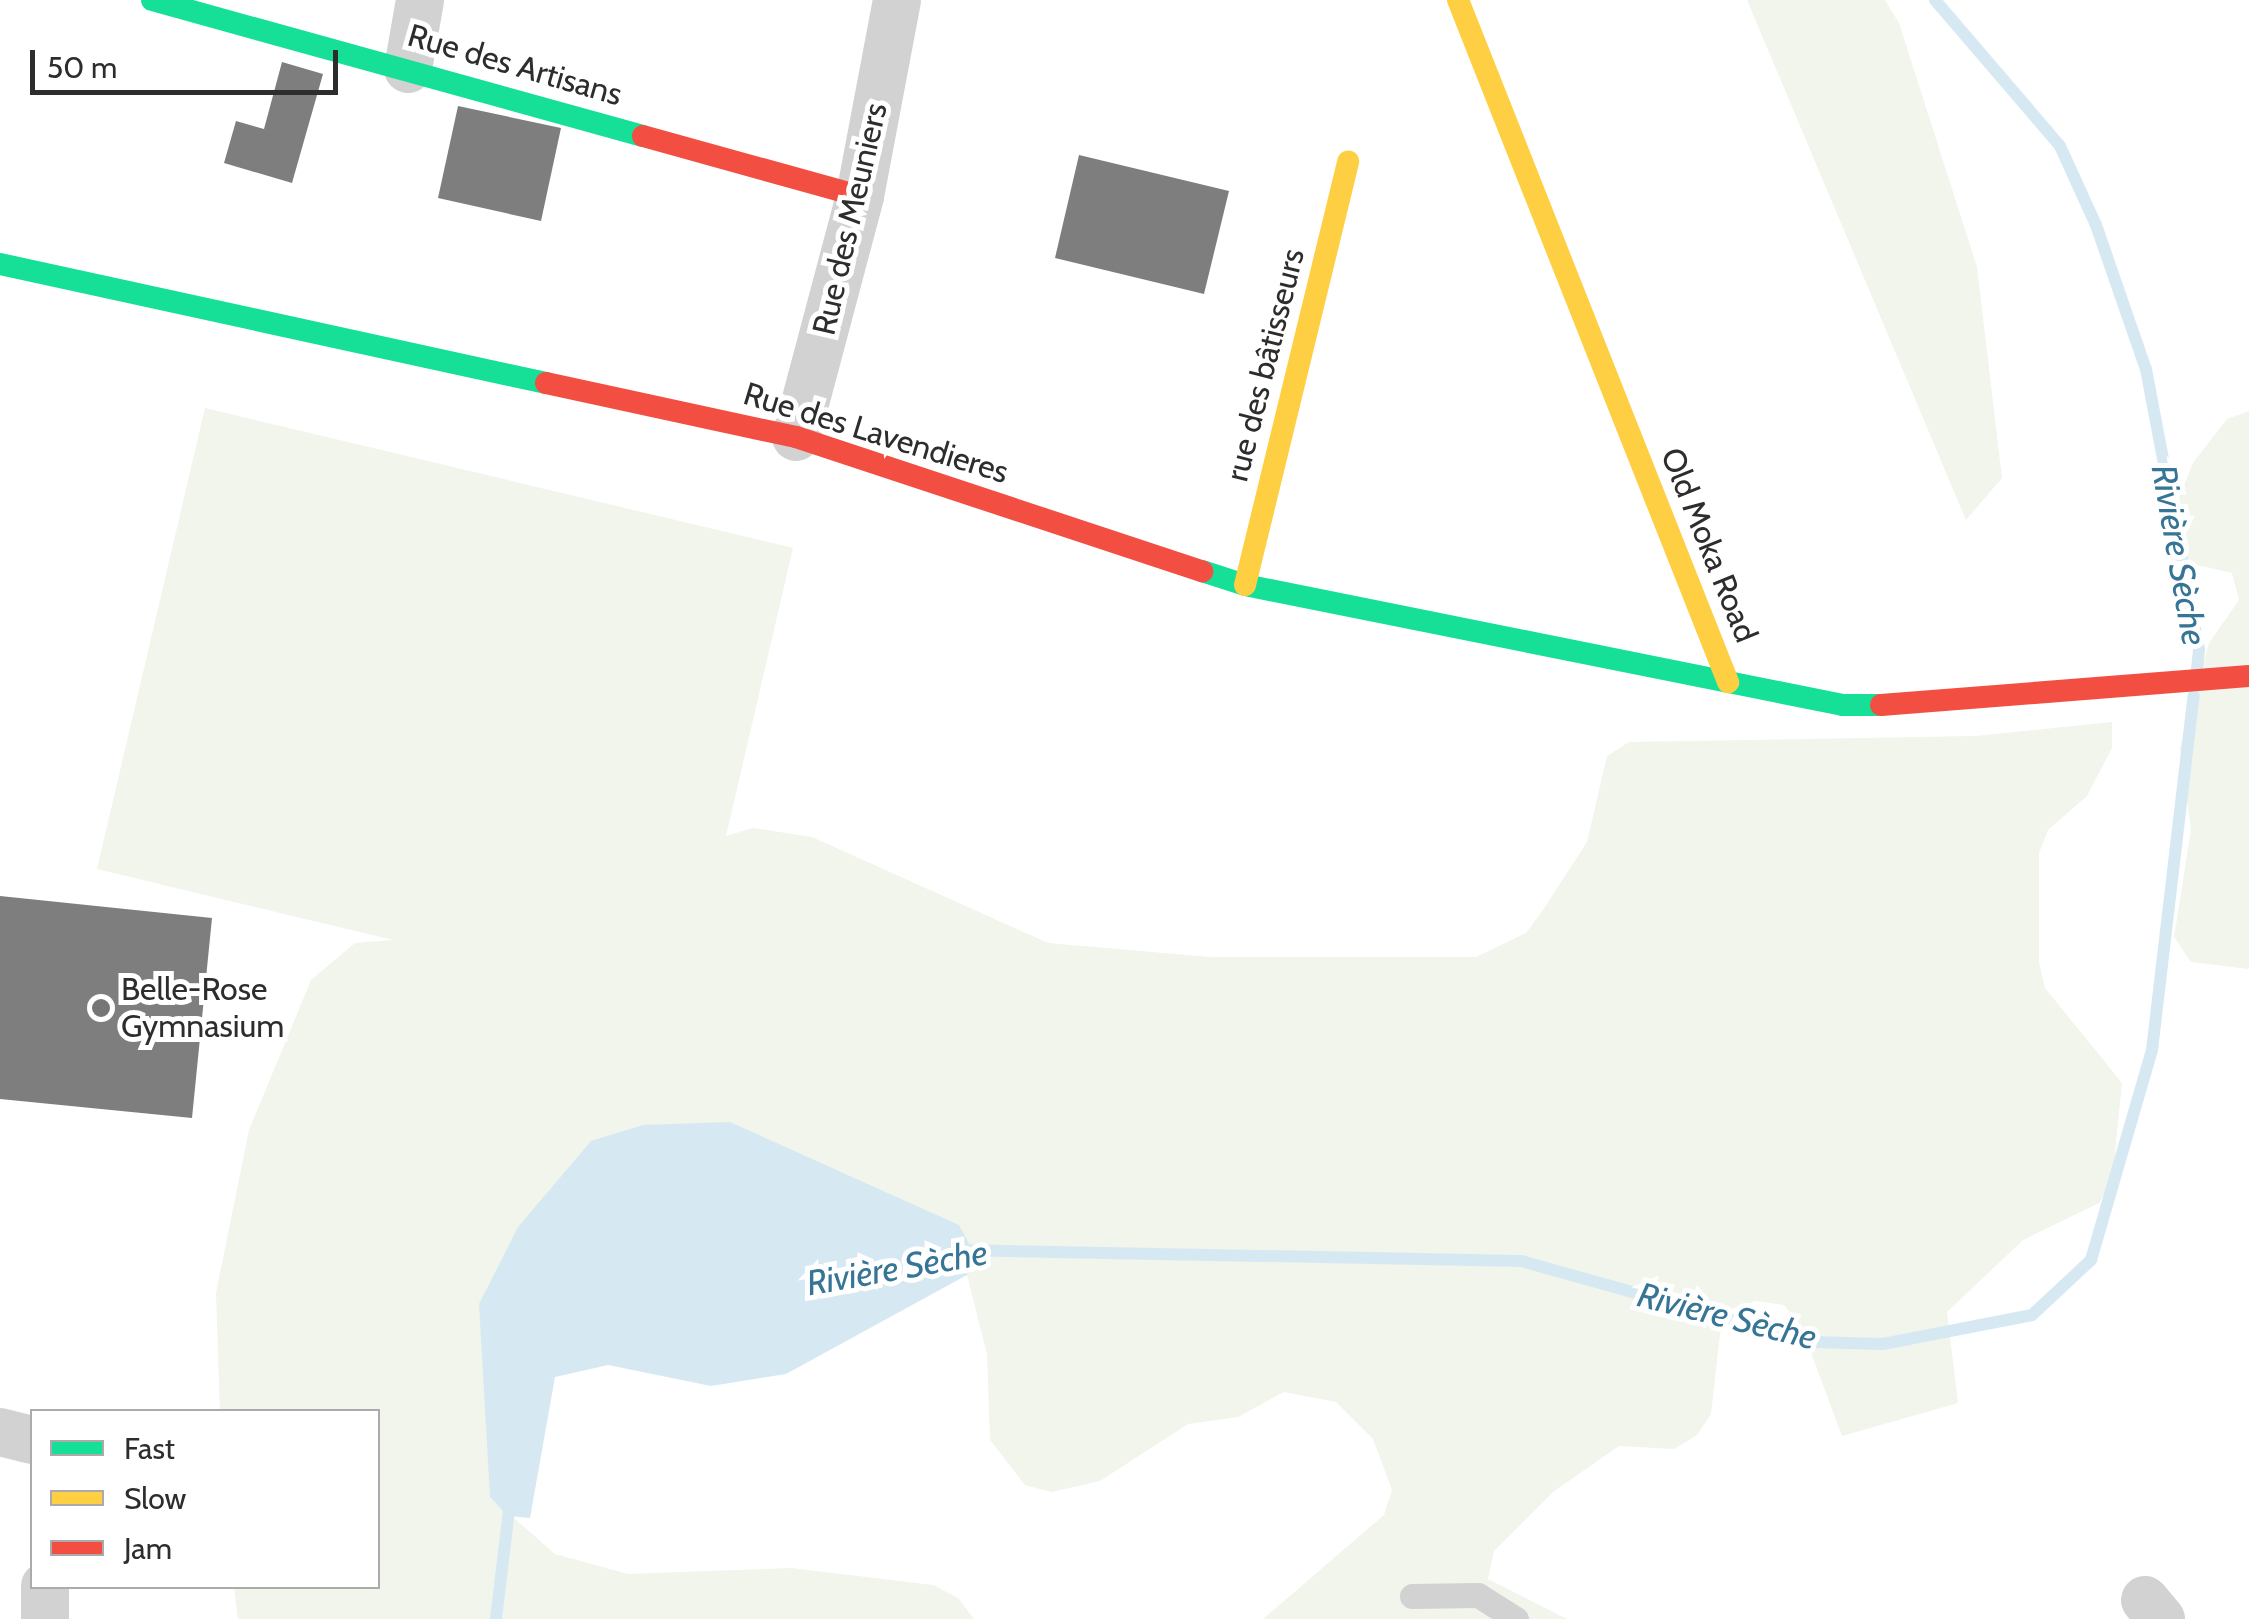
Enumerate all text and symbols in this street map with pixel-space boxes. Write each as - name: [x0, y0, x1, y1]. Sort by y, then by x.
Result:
- street label: Rue des Artisans: [403, 16, 627, 114]
- scale bar: [35, 30, 342, 92]
- text: 50 m: [47, 49, 117, 86]
- street label: Rue des Meuniers: [805, 99, 895, 339]
- street label: rue des bâtisseurs: [1218, 245, 1312, 485]
- street label: Rue des Lavendieres: [739, 374, 1013, 492]
- street label: Old Moka Road: [1653, 442, 1765, 648]
- water label: Rivière Sèche: [2142, 461, 2216, 649]
- place label: Belle-Rose Gymnasium: [121, 971, 284, 1046]
- marker: Belle-Rose Gymnasium: [90, 997, 112, 1019]
- water label: Rivière Sèche: [803, 1231, 991, 1305]
- water label: Rivière Sèche: [1633, 1274, 1821, 1358]
- legend: [30, 1409, 380, 1589]
- text: Fast: [124, 1430, 175, 1467]
- text: Slow: [124, 1480, 186, 1517]
- text: Jam: [124, 1530, 172, 1567]

